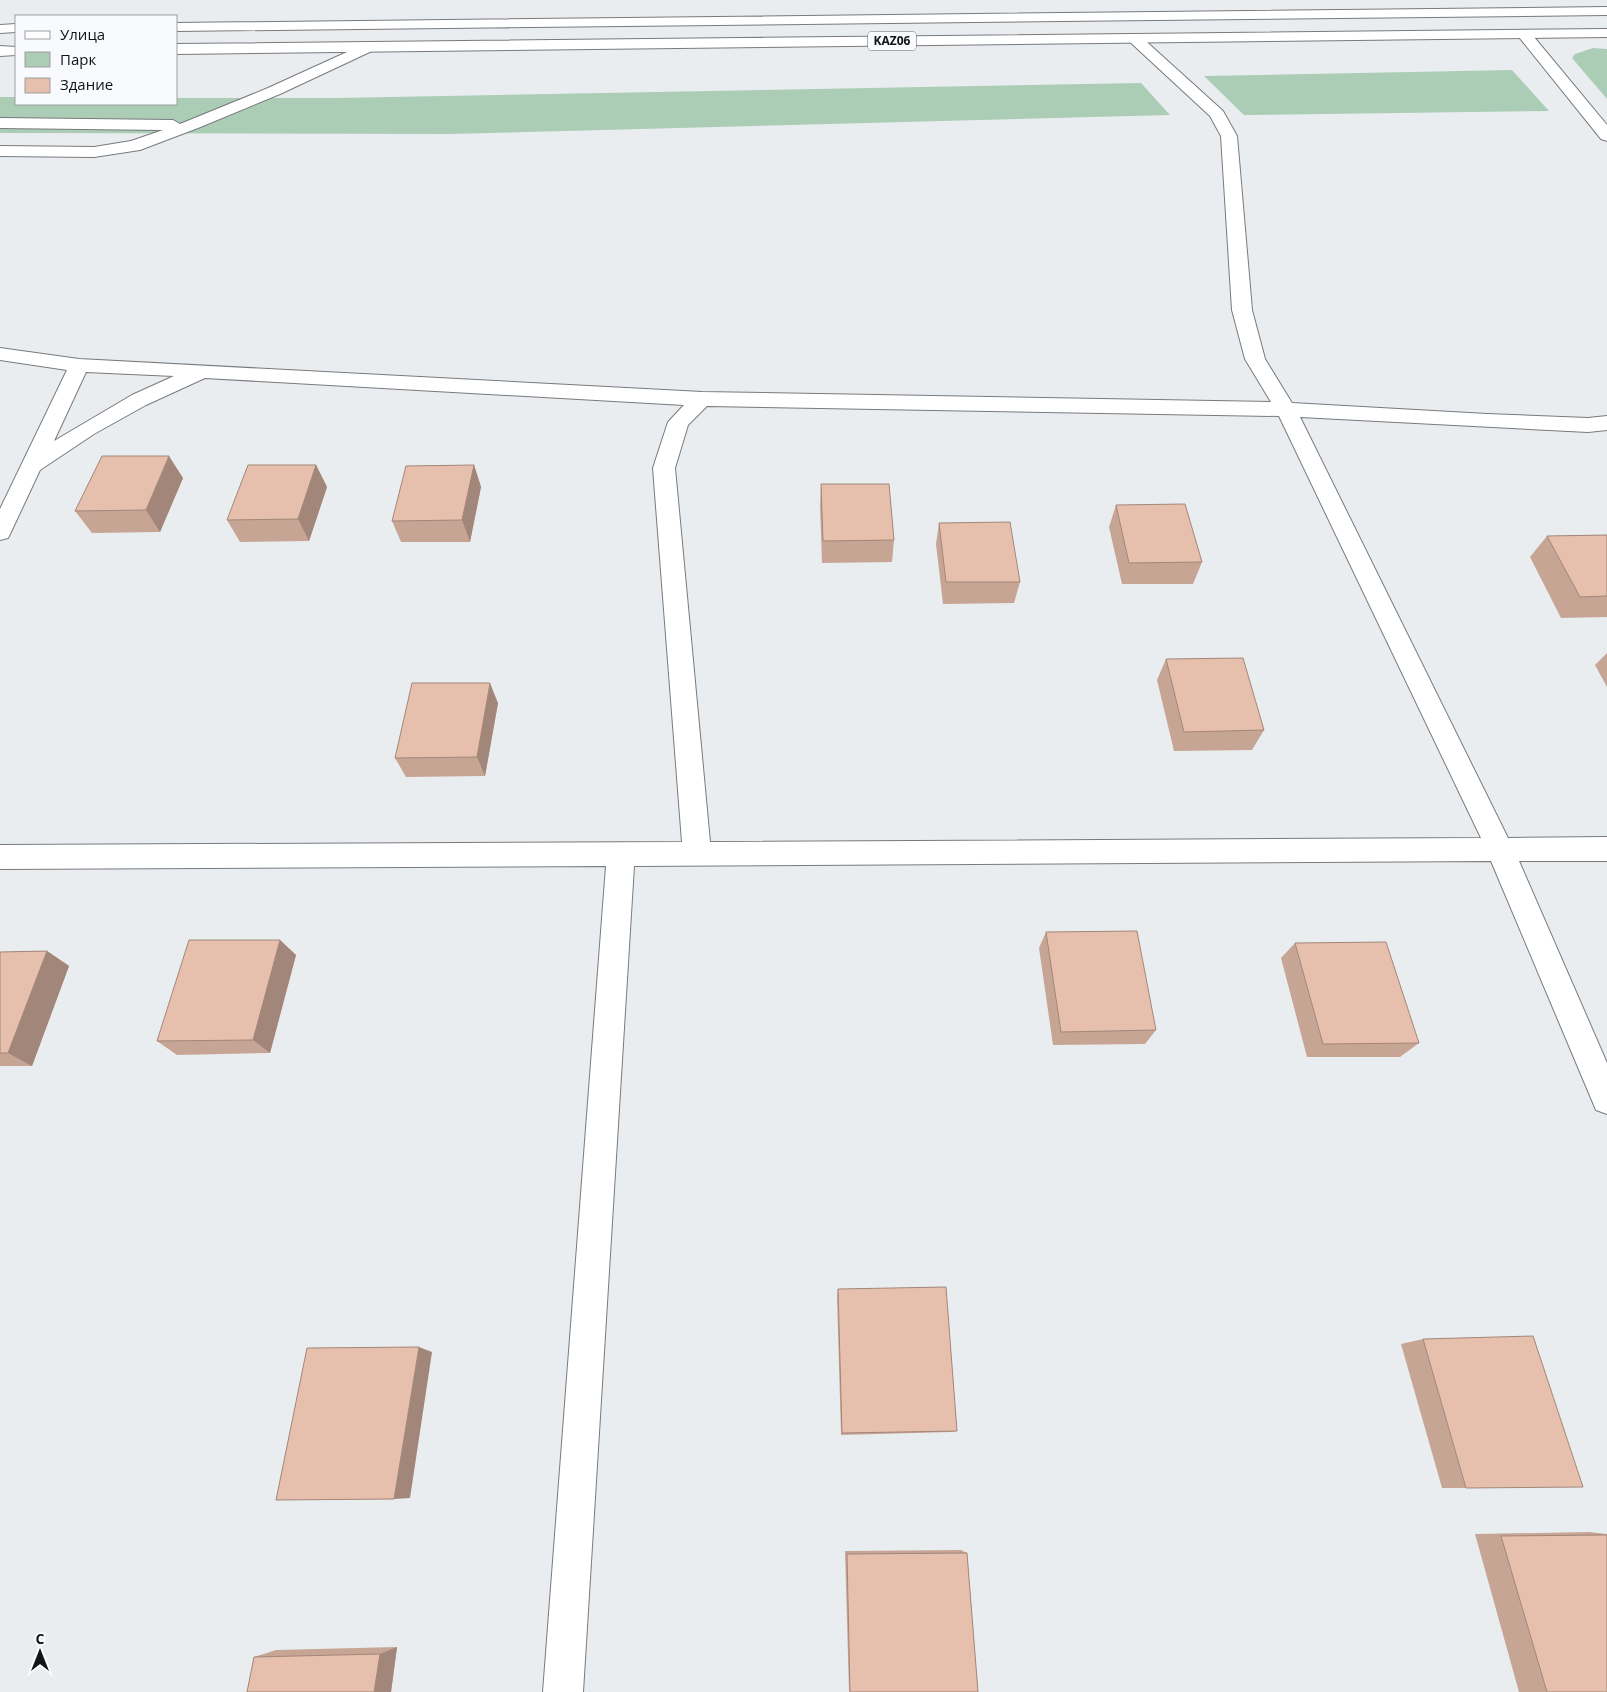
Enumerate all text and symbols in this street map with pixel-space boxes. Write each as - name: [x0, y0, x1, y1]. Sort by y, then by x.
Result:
- legend: [15, 15, 178, 105]
- text: Улица: [60, 24, 105, 44]
- road number: KАZ06: [868, 31, 916, 50]
- text: Парк: [60, 49, 96, 69]
- text: Здание: [60, 74, 113, 94]
- north arrow: [15, 1627, 65, 1677]
- text: С: [36, 1629, 45, 1648]

